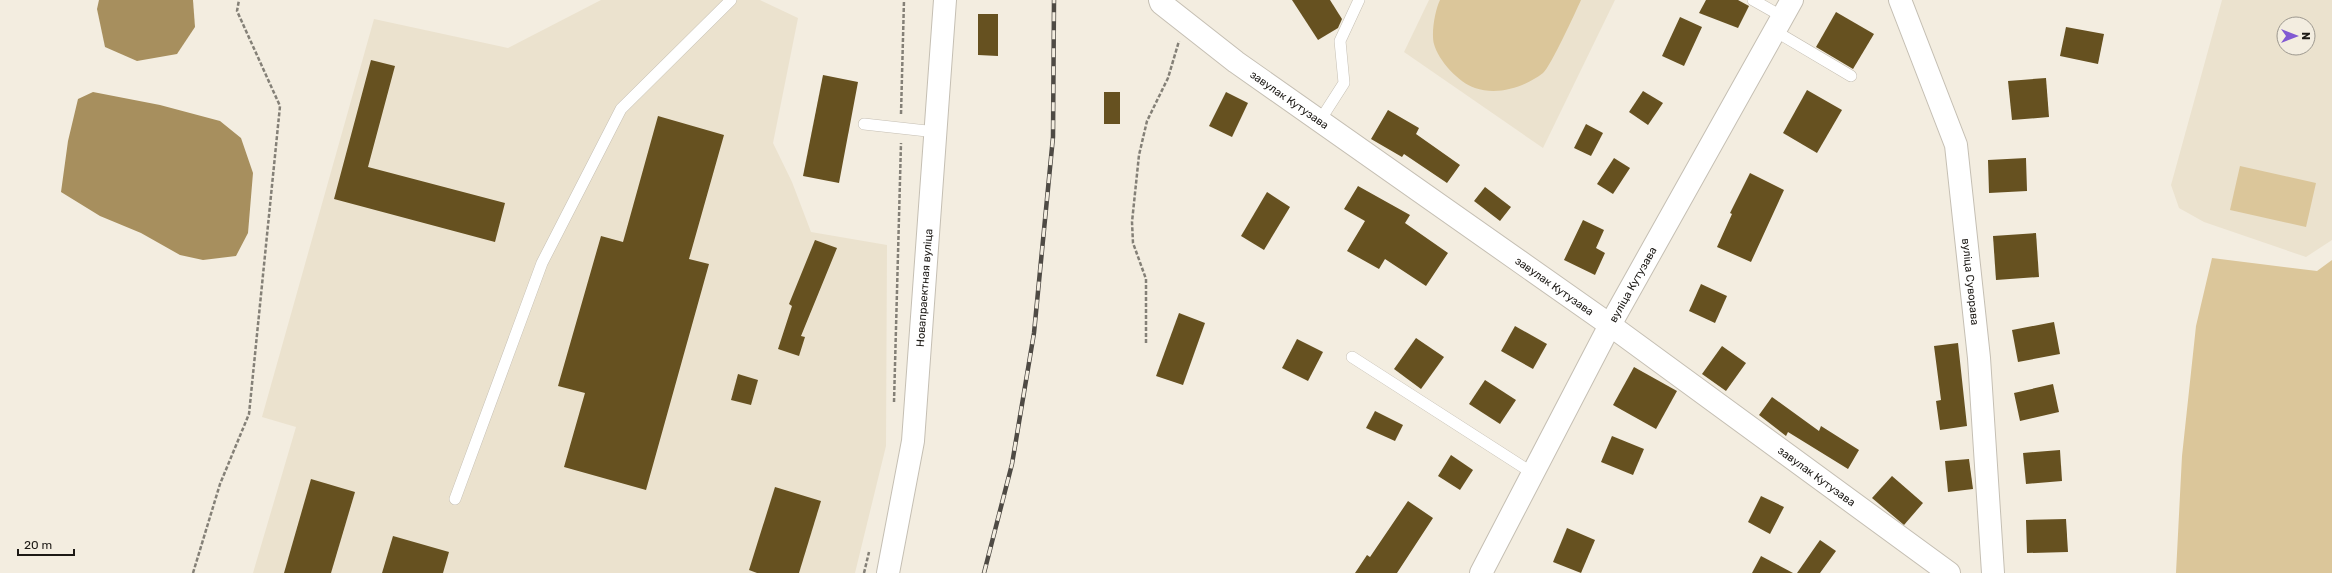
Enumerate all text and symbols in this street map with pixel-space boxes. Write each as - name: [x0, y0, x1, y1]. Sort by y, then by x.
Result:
- north arrow: [2276, 16, 2316, 56]
- text: N: [2299, 32, 2312, 40]
- street label: завулак Кутузава: [1248, 68, 1331, 132]
- street label: Новапраектная вуліца: [913, 228, 935, 347]
- street label: вуліца Суворава: [1960, 238, 1982, 326]
- street label: вуліца Кутузава: [1606, 244, 1659, 325]
- street label: завулак Кутузава: [1513, 254, 1596, 318]
- street label: завулак Кутузава: [1775, 444, 1858, 509]
- scale bar: [18, 531, 74, 557]
- text: 20 m: [24, 538, 52, 552]

